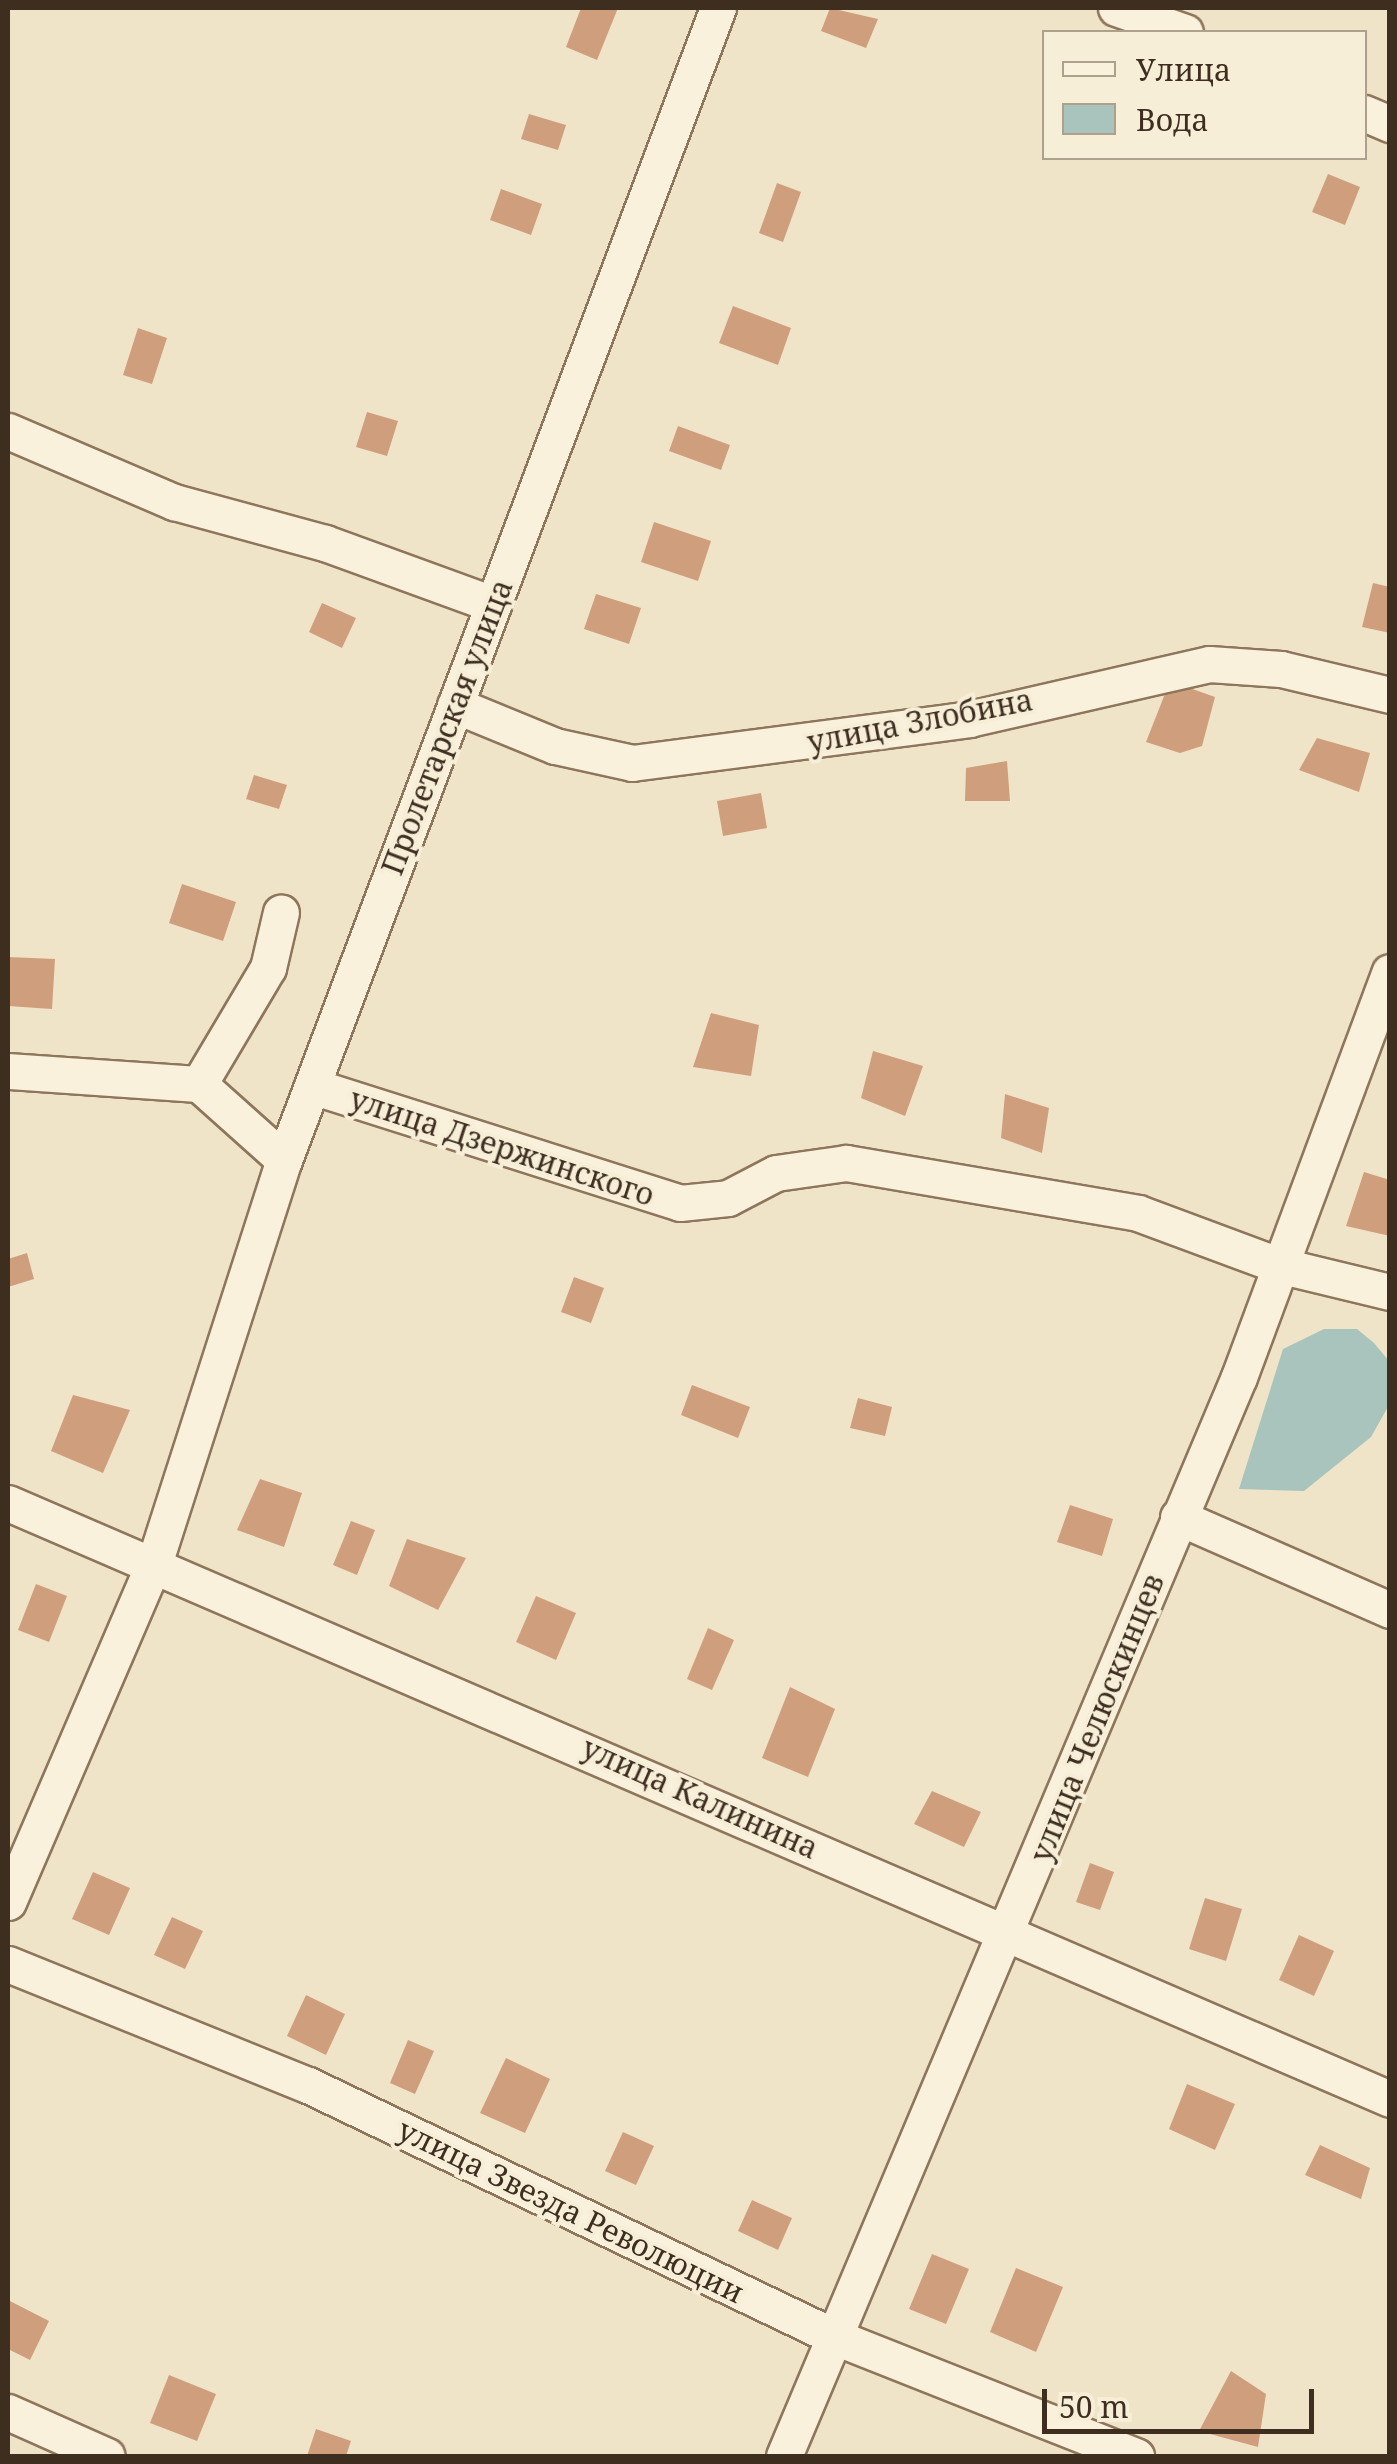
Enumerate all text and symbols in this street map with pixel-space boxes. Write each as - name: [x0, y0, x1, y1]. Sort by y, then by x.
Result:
- legend: [1042, 30, 1367, 160]
- text: Улица: [1136, 49, 1231, 90]
- text: Вода: [1136, 99, 1209, 140]
- street label: Пролетарская улица: [374, 574, 520, 880]
- street label: улица Злобина: [804, 681, 1036, 761]
- street label: улица Дзержинского: [345, 1081, 659, 1213]
- street label: улица Челюскинцев: [1023, 1569, 1171, 1867]
- street label: улица Калинина: [576, 1730, 824, 1866]
- street label: улица Звезда Революции: [392, 2111, 750, 2311]
- scale bar: [1047, 2369, 1320, 2431]
- text: 50 m: [1059, 2386, 1129, 2427]

